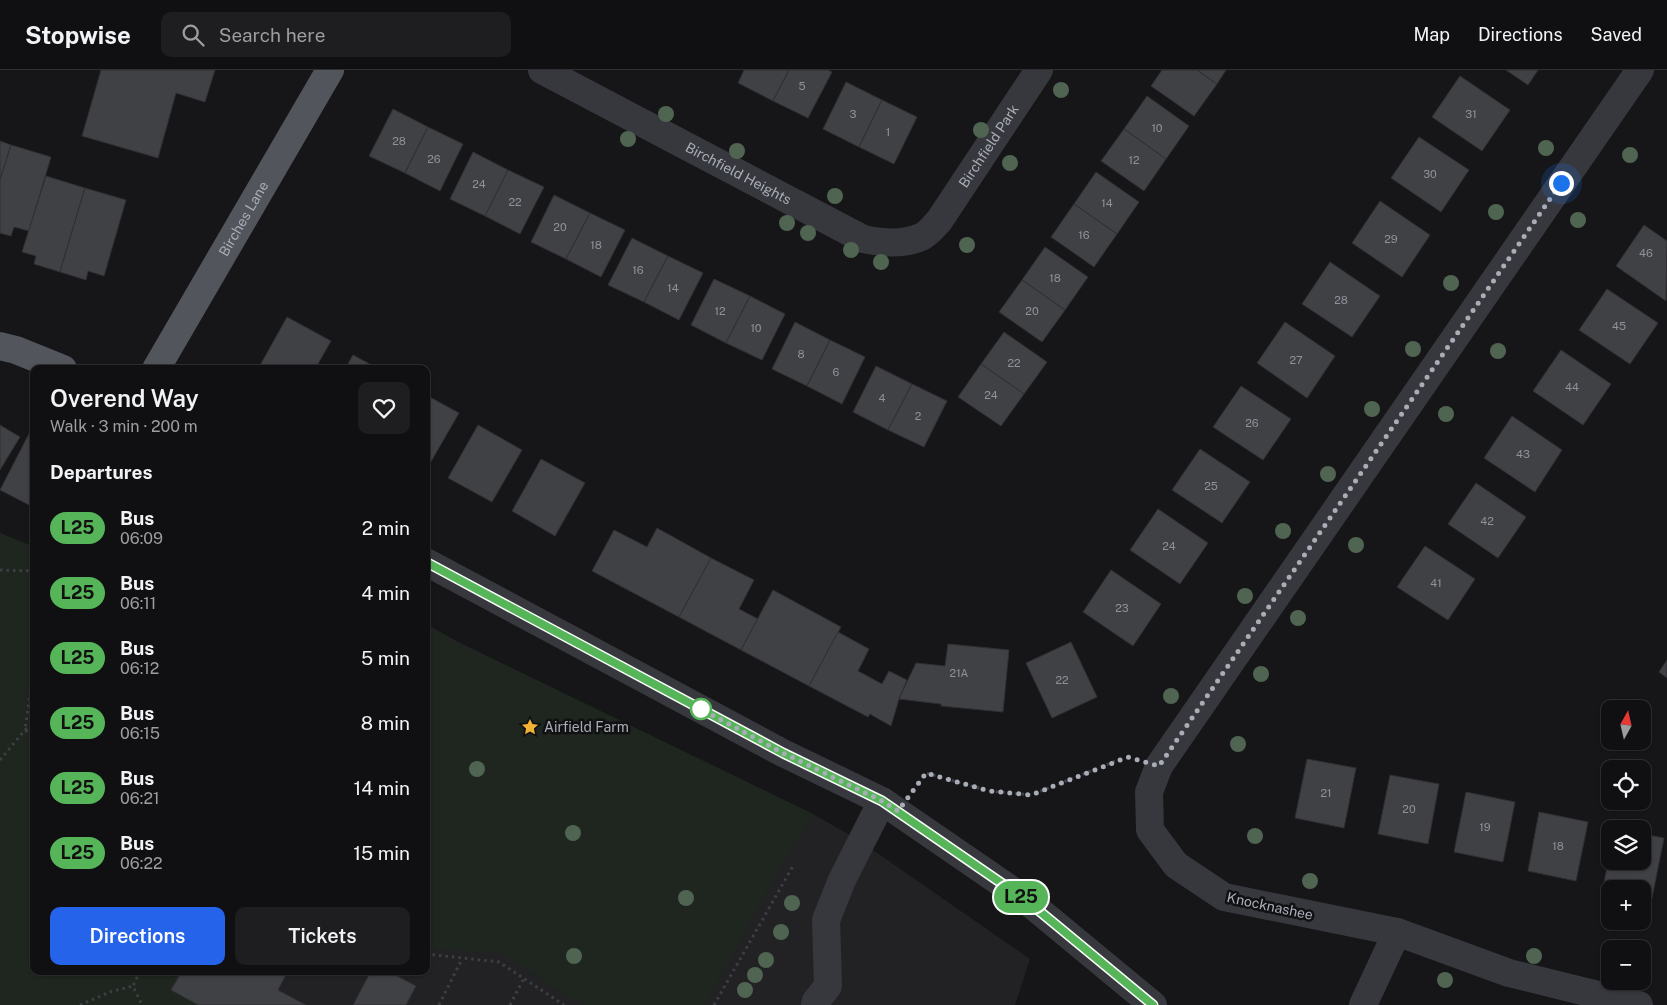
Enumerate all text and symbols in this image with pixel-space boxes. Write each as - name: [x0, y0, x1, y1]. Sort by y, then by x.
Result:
- search box: [161, 12, 511, 57]
- text: Stopwise: [25, 21, 131, 49]
- icon: search: [179, 21, 207, 49]
- text: Search here: [219, 24, 325, 46]
- text: Map: [1413, 24, 1450, 45]
- text: Directions: [1478, 24, 1563, 45]
- text: Saved: [1591, 24, 1642, 45]
- house number: 5: [798, 80, 806, 92]
- street label: Birchfield Park: [956, 101, 1022, 190]
- house number: 3: [850, 108, 857, 120]
- house number: 31: [1465, 108, 1477, 120]
- house number: 10: [1151, 122, 1163, 134]
- house number: 1: [886, 126, 890, 138]
- house number: 28: [392, 135, 406, 147]
- street label: Birchfield Heights: [683, 139, 794, 208]
- house number: 26: [427, 153, 441, 165]
- house number: 12: [1128, 154, 1140, 166]
- house number: 30: [1423, 168, 1437, 180]
- your location: [1549, 171, 1574, 196]
- street label: Birches Lane: [216, 178, 272, 259]
- house number: 24: [472, 178, 486, 190]
- house number: 22: [508, 196, 522, 208]
- house number: 14: [1101, 197, 1113, 209]
- house number: 20: [553, 221, 567, 233]
- house number: 16: [1078, 229, 1090, 241]
- house number: 29: [1384, 233, 1398, 245]
- house number: 18: [590, 239, 602, 251]
- house number: 46: [1639, 247, 1653, 259]
- house number: 16: [632, 264, 644, 276]
- house number: 18: [1049, 272, 1061, 284]
- house number: 14: [667, 282, 679, 294]
- house number: 28: [1334, 294, 1348, 306]
- house number: 12: [714, 305, 726, 317]
- house number: 20: [1025, 305, 1039, 317]
- house number: 45: [1612, 320, 1626, 332]
- house number: 10: [750, 322, 762, 334]
- house number: 8: [797, 348, 805, 360]
- house number: 27: [1289, 354, 1303, 366]
- house number: 22: [1007, 357, 1021, 369]
- house number: 6: [833, 366, 840, 378]
- house number: 44: [1565, 381, 1579, 393]
- button: heart: [358, 382, 410, 434]
- text: Overend Way: [50, 384, 199, 412]
- house number: 24: [984, 389, 998, 401]
- house number: 4: [879, 392, 886, 404]
- house number: 2: [915, 410, 922, 422]
- text: Walk · 3 min · 200 m: [50, 417, 198, 436]
- house number: 26: [1245, 417, 1259, 429]
- house number: 43: [1516, 448, 1530, 460]
- text: Departures: [50, 461, 153, 483]
- house number: 25: [1204, 480, 1218, 492]
- text: Bus: [120, 507, 154, 529]
- house number: 42: [1480, 515, 1494, 527]
- text: L25: [61, 517, 94, 538]
- text: 2 min: [362, 517, 410, 539]
- text: 06:09: [120, 529, 163, 548]
- house number: 24: [1162, 540, 1176, 552]
- text: Bus: [120, 572, 154, 594]
- house number: 41: [1430, 577, 1442, 589]
- text: L25: [61, 582, 94, 603]
- text: 4 min: [361, 582, 410, 604]
- text: 06:11: [120, 594, 156, 613]
- house number: 23: [1115, 602, 1129, 614]
- text: Bus: [120, 637, 154, 659]
- text: L25: [61, 647, 94, 668]
- text: 5 min: [361, 647, 410, 669]
- text: 06:12: [120, 659, 159, 678]
- house number: 21A: [950, 667, 969, 679]
- house number: 22: [1055, 674, 1069, 686]
- unlabelled marker: [690, 698, 712, 720]
- north arrow: [1601, 700, 1651, 750]
- map controls: [1601, 700, 1651, 990]
- text: Bus: [120, 702, 154, 724]
- text: L25: [61, 712, 94, 733]
- text: 8 min: [361, 712, 410, 734]
- place icon: Airfield Farm: [520, 717, 540, 737]
- place label: Airfield Farm: [544, 719, 629, 735]
- text: 06:15: [120, 724, 160, 743]
- button: locate: [1601, 760, 1651, 810]
- text: Bus: [120, 767, 154, 789]
- text: L25: [61, 777, 94, 798]
- text: 14 min: [353, 777, 410, 799]
- house number: 21: [1320, 787, 1332, 799]
- text: 06:21: [120, 789, 160, 808]
- house number: 20: [1402, 803, 1416, 815]
- button: layers: [1601, 820, 1651, 870]
- house number: 19: [1479, 821, 1491, 833]
- text: Bus: [120, 832, 154, 854]
- house number: 18: [1552, 840, 1564, 852]
- text: L25: [61, 842, 94, 863]
- text: 15 min: [353, 842, 410, 864]
- text: 06:22: [120, 854, 163, 873]
- button: +: [1601, 880, 1651, 930]
- line badge: L25: [992, 881, 1050, 913]
- text: L25: [1004, 886, 1038, 907]
- street label: Knocknashee: [1225, 889, 1315, 923]
- button: Directions: [50, 907, 225, 965]
- button: Tickets: [235, 907, 410, 965]
- button: −: [1601, 940, 1651, 990]

